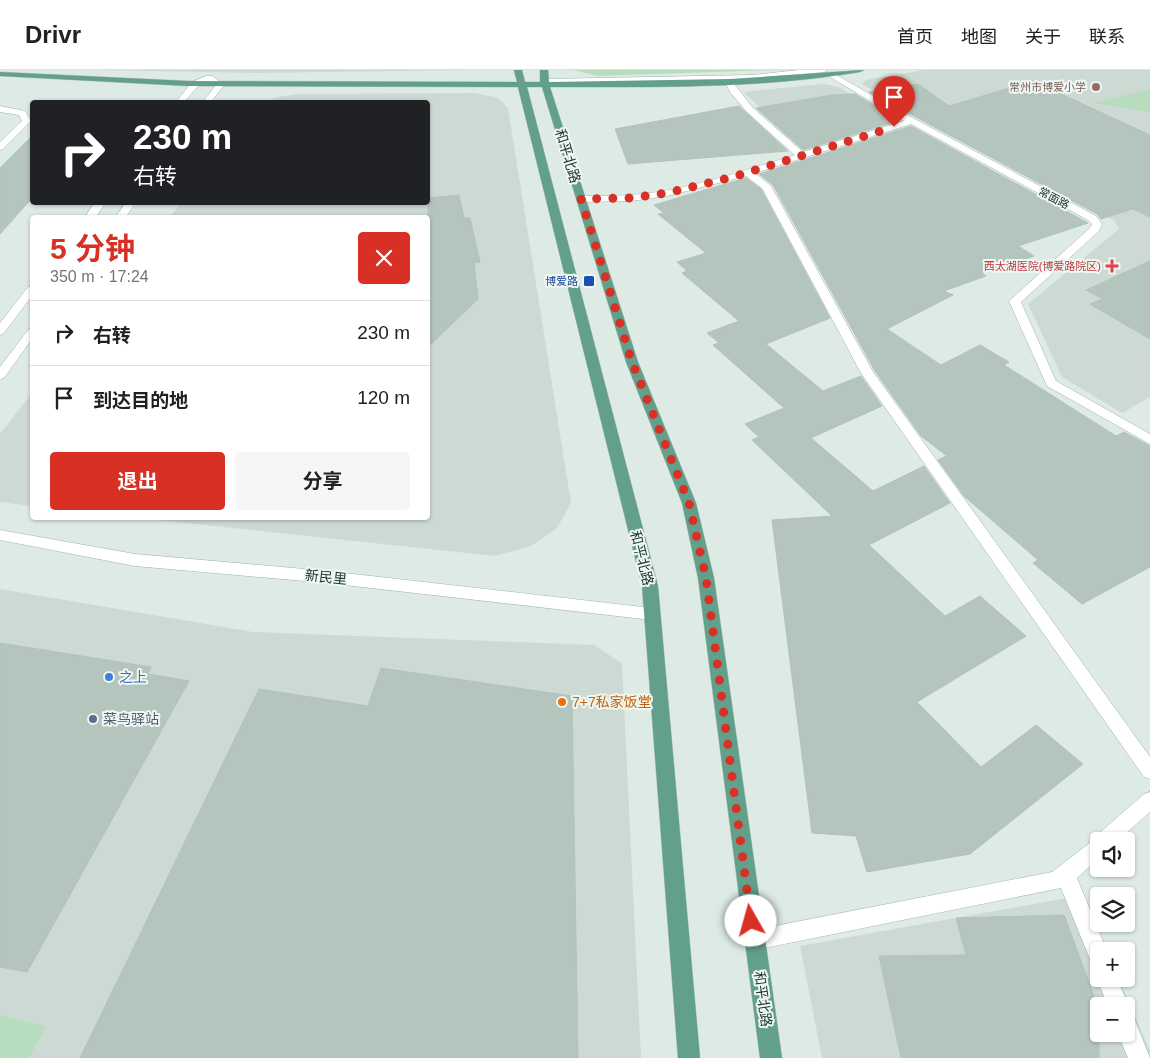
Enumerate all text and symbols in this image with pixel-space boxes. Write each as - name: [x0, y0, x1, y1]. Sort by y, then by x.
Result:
- text: Drivr: [25, 21, 81, 48]
- text: 首页: [897, 27, 933, 47]
- text: 地图: [961, 27, 997, 47]
- text: 关于: [1025, 27, 1061, 47]
- text: 联系: [1089, 27, 1125, 47]
- pin: [873, 76, 915, 127]
- place label: 常州市博爱小学: [1009, 81, 1086, 93]
- marker: 常州市博爱小学: [1090, 81, 1102, 93]
- icon: arrive: [880, 83, 908, 111]
- text: 230 m: [133, 117, 232, 156]
- icon: right: [50, 120, 115, 185]
- street label: 和平北路: [552, 127, 584, 185]
- text: 右转: [133, 164, 177, 189]
- street label: 常面路: [1037, 185, 1071, 211]
- text: 5 分钟: [50, 232, 135, 265]
- button: close: [358, 232, 410, 284]
- marker: 西太湖医院(博爱路院区): [1105, 259, 1119, 273]
- place label: 西太湖医院(博爱路院区): [984, 260, 1101, 272]
- text: 350 m · 17:24: [50, 268, 149, 285]
- marker: 博爱路: [582, 274, 596, 288]
- place label: 博爱路: [545, 275, 578, 287]
- icon: right: [50, 319, 78, 347]
- text: 230 m: [357, 322, 410, 343]
- text: 右转: [93, 325, 131, 346]
- icon: arrive: [50, 384, 78, 412]
- text: 120 m: [357, 387, 410, 408]
- text: 到达目的地: [93, 390, 188, 411]
- button: 退出: [50, 452, 225, 510]
- button: 分享: [235, 452, 410, 510]
- street label: 和平北路: [627, 529, 657, 587]
- street label: 新民里: [304, 567, 348, 587]
- place label: 之上: [119, 669, 147, 685]
- marker: 之上: [103, 671, 115, 683]
- place label: 7+7私家饭堂: [572, 694, 652, 710]
- marker: 7+7私家饭堂: [556, 696, 568, 708]
- place label: 菜鸟驿站: [103, 711, 159, 727]
- marker: 菜鸟驿站: [87, 713, 99, 725]
- map controls: [1090, 832, 1135, 1042]
- button: sound: [1090, 832, 1135, 877]
- button: layers: [1090, 887, 1135, 932]
- position arrow: [724, 894, 776, 946]
- button: +: [1090, 942, 1135, 987]
- street label: 和平北路: [751, 970, 775, 1028]
- button: −: [1090, 997, 1135, 1042]

